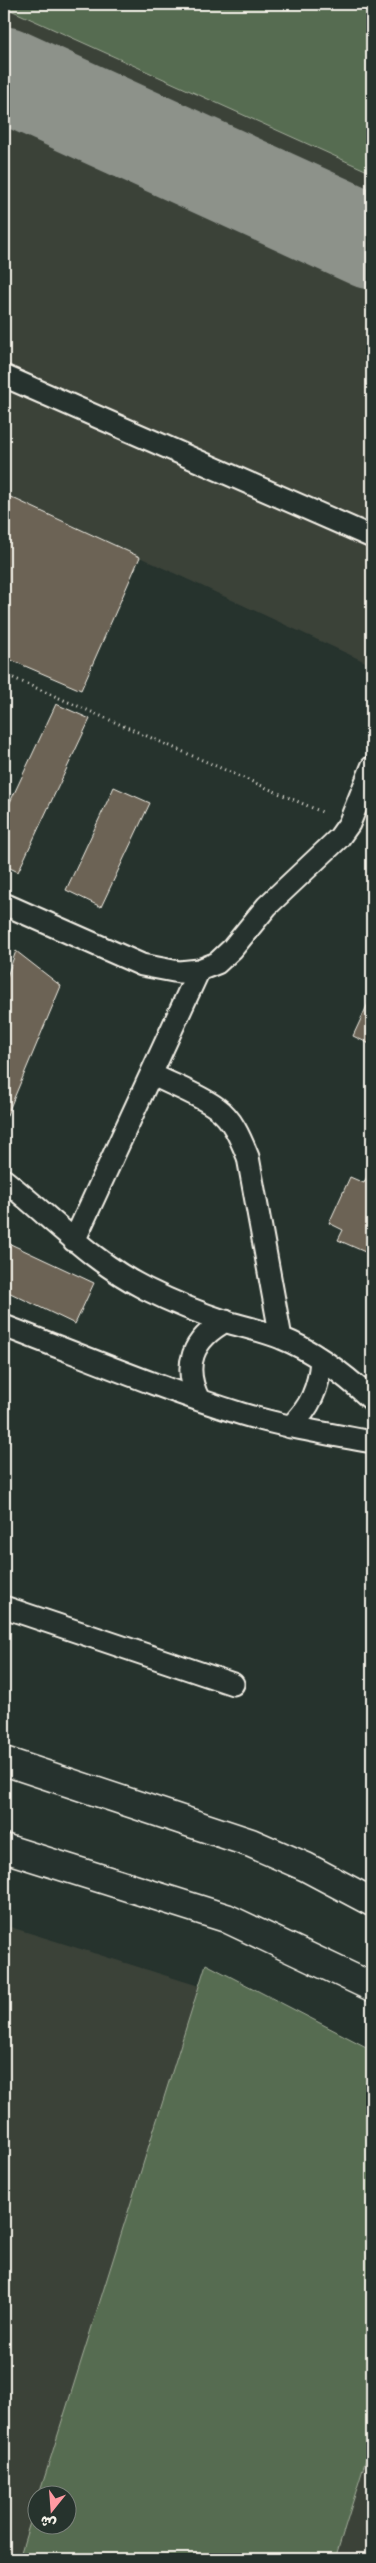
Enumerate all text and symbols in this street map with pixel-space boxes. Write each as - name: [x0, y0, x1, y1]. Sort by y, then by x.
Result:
- north arrow: [28, 2486, 78, 2536]
- text: ش: [38, 2512, 58, 2534]

